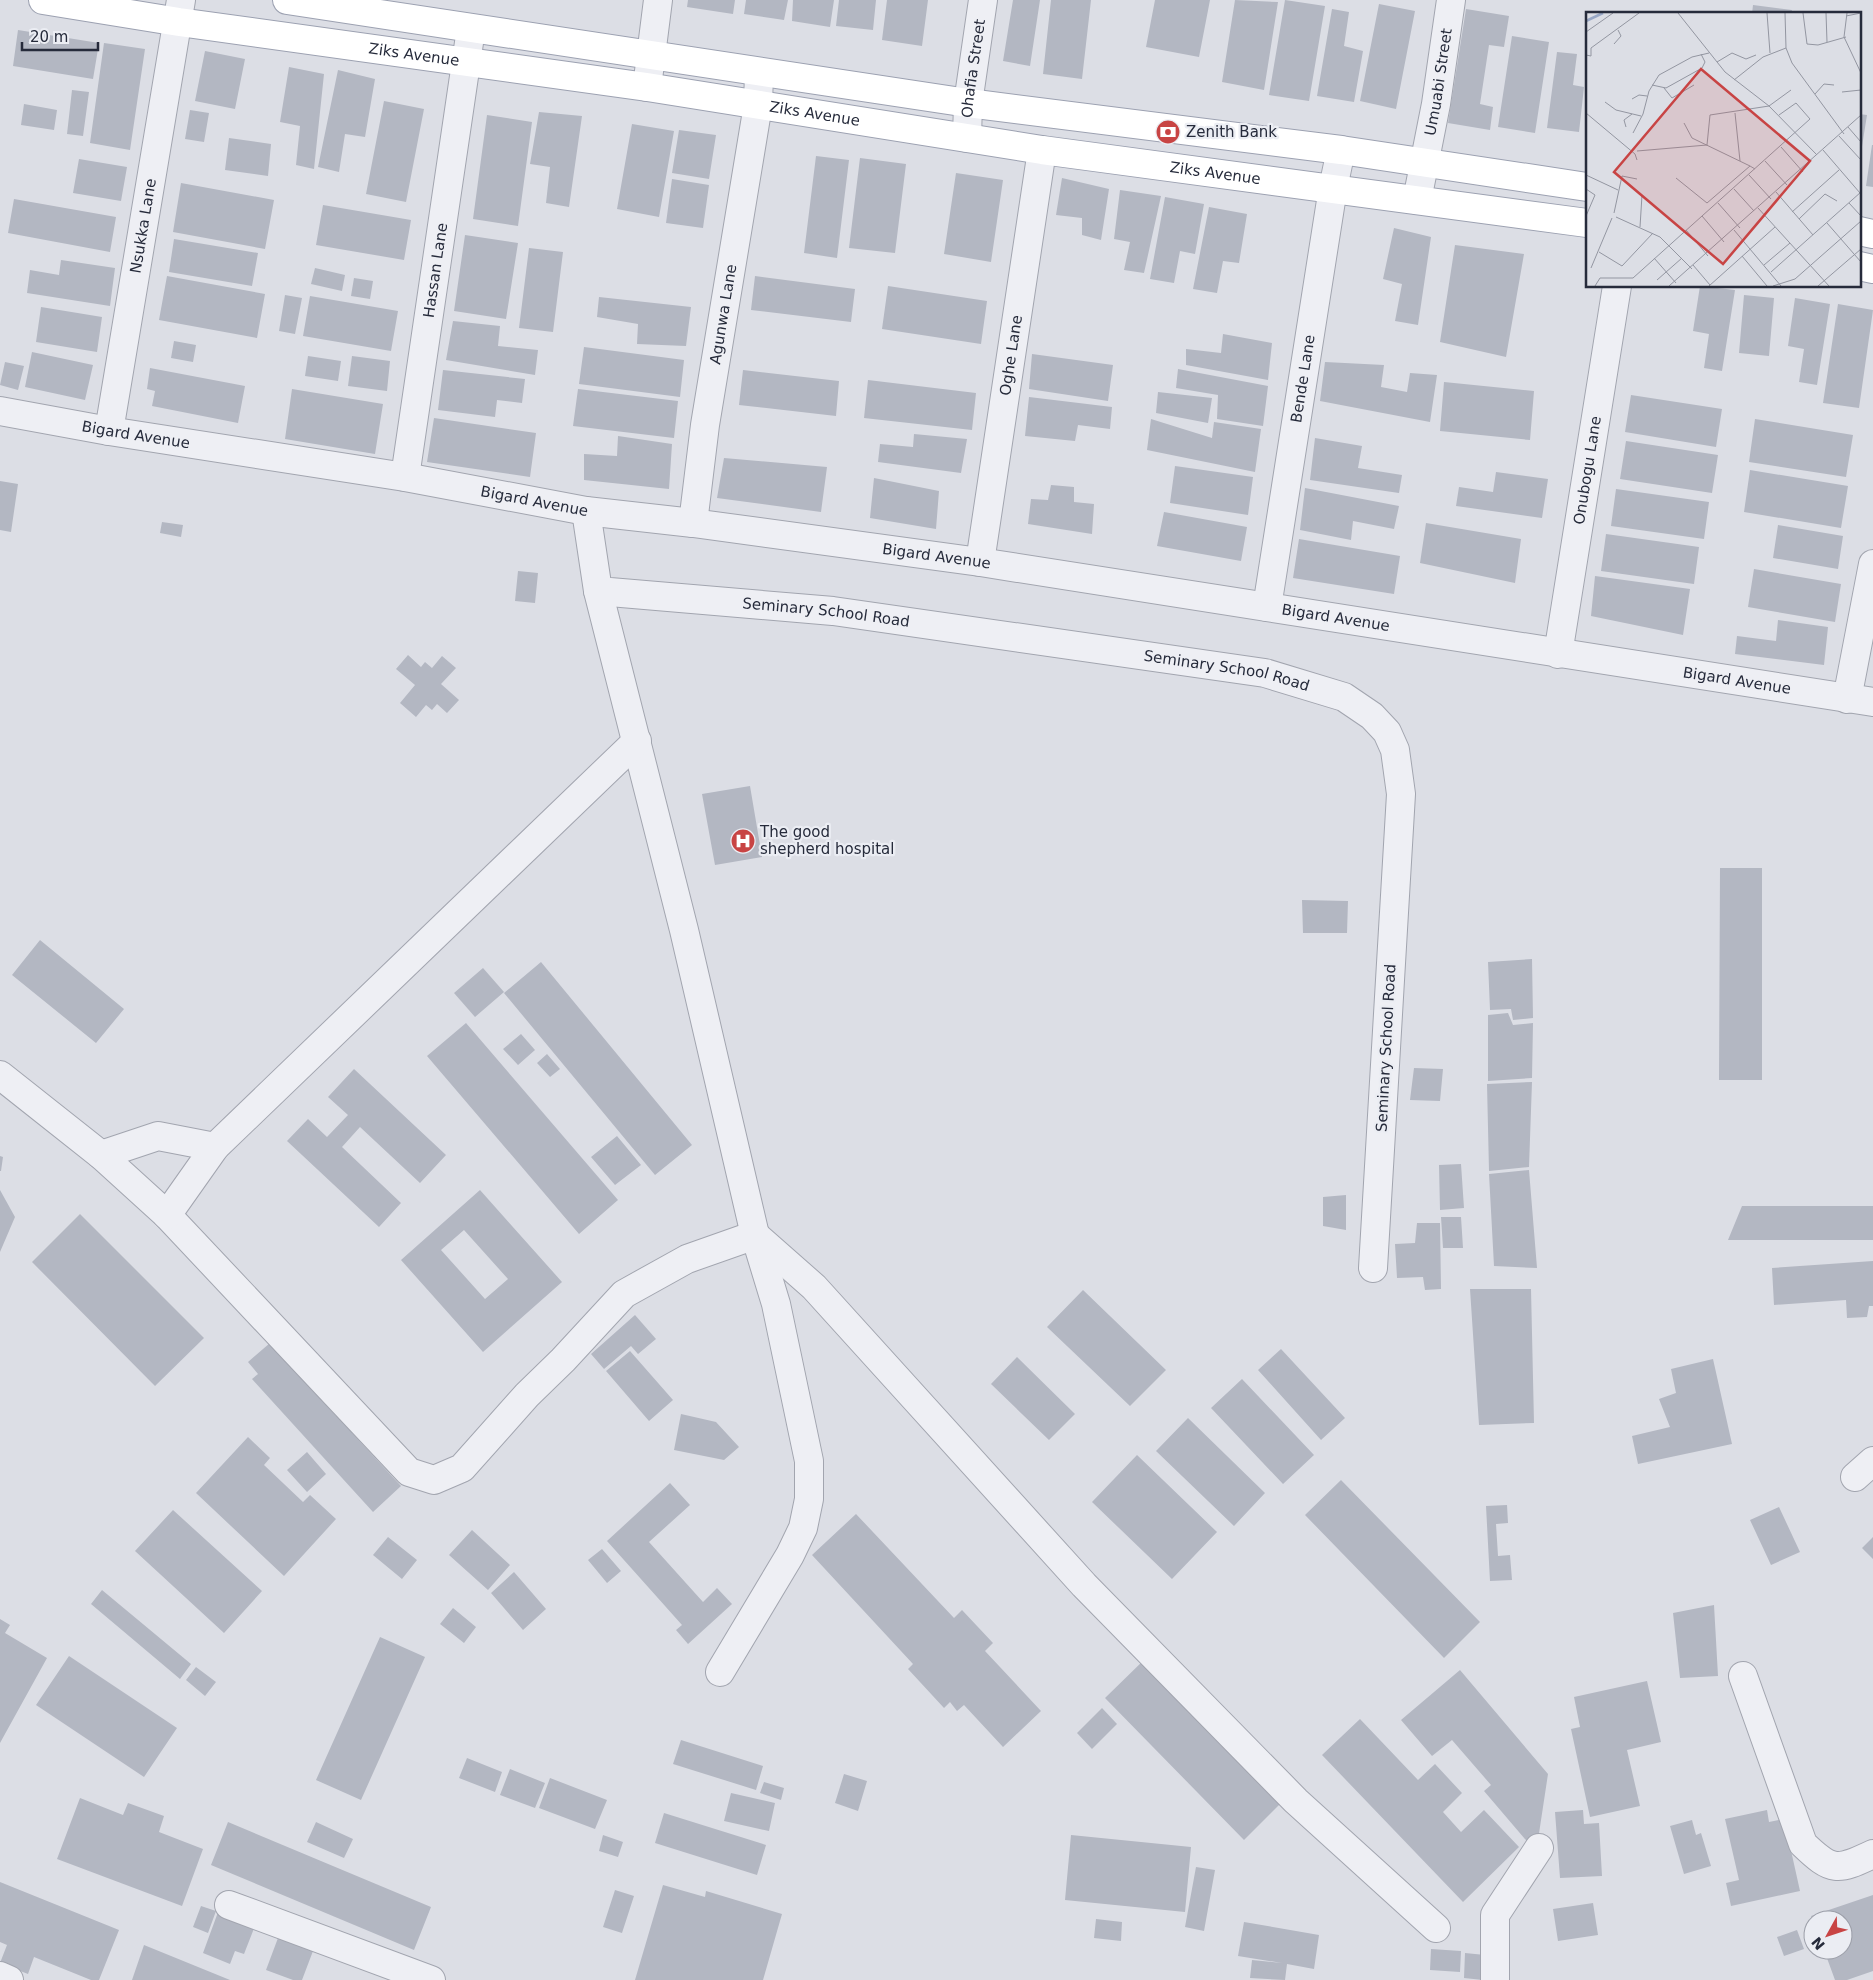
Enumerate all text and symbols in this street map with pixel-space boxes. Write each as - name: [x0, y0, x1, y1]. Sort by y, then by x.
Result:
- inset map: [1586, 12, 1860, 288]
- street label: Ohafia Street: [959, 18, 989, 118]
- scale bar: [22, 20, 99, 52]
- street label: Umuabi Street: [1421, 27, 1456, 137]
- text: 20 m: [30, 28, 68, 46]
- street label: Ziks Avenue: [367, 39, 461, 70]
- street label: Ziks Avenue: [768, 98, 861, 130]
- bank icon: Zenith Bank: [1155, 119, 1181, 145]
- place label: Zenith Bank: [1186, 123, 1277, 141]
- street label: Ziks Avenue: [1169, 158, 1262, 188]
- street label: Nsukka Lane: [126, 177, 160, 275]
- street label: Hassan Lane: [420, 221, 451, 319]
- street label: Agunwa Lane: [706, 263, 741, 366]
- street label: Oghe Lane: [996, 314, 1026, 397]
- street label: Bende Lane: [1287, 334, 1319, 424]
- street label: Onubogu Lane: [1570, 415, 1605, 526]
- street label: Bigard Avenue: [80, 417, 191, 452]
- street label: Bigard Avenue: [479, 482, 590, 520]
- street label: Bigard Avenue: [881, 540, 992, 573]
- street label: Seminary School Road: [742, 594, 911, 631]
- street label: Bigard Avenue: [1280, 600, 1391, 635]
- street label: Seminary School Road: [1143, 647, 1312, 695]
- street label: Bigard Avenue: [1682, 663, 1792, 698]
- place label: The good shepherd hospital: [759, 823, 894, 858]
- hospital icon: The good shepherd hospital: [730, 828, 756, 854]
- street label: Seminary School Road: [1373, 964, 1399, 1132]
- north arrow: [1803, 1910, 1853, 1960]
- text: N: [1808, 1934, 1828, 1953]

